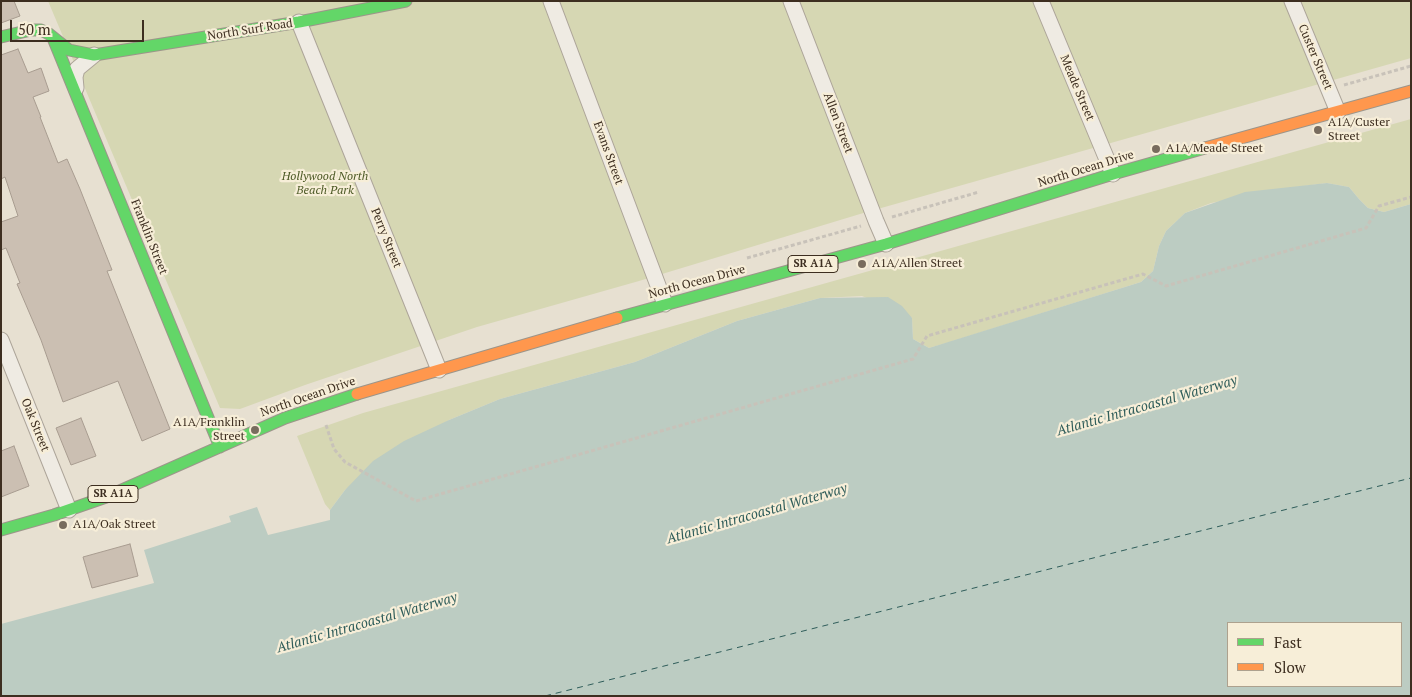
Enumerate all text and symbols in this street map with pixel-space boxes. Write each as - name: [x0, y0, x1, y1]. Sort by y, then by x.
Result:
- scale bar: [12, 10, 146, 42]
- street label: North Surf Road: [206, 16, 294, 44]
- text: 50 m: [18, 19, 51, 39]
- street label: Custer Street: [1295, 22, 1335, 92]
- street label: Meade Street: [1057, 53, 1097, 123]
- street label: Allen Street: [820, 91, 856, 155]
- place label: A1A/Custer Street: [1328, 116, 1390, 144]
- street label: Evans Street: [590, 119, 626, 187]
- marker: A1A/Custer Street: [1312, 124, 1324, 136]
- place label: A1A/Meade Street: [1166, 142, 1263, 156]
- marker: A1A/Meade Street: [1150, 143, 1162, 155]
- street label: North Ocean Drive: [1036, 148, 1136, 190]
- park label: Hollywood North Beach Park: [282, 170, 368, 198]
- street label: Franklin Street: [127, 197, 171, 277]
- street label: Perry Street: [367, 206, 405, 270]
- road number: SR A1A: [788, 255, 838, 272]
- place label: A1A/Allen Street: [872, 257, 962, 271]
- marker: A1A/Allen Street: [856, 258, 868, 270]
- street label: North Ocean Drive: [647, 262, 747, 302]
- water label: Atlantic Intracoastal Waterway: [1055, 372, 1239, 440]
- street label: North Ocean Drive: [259, 374, 357, 420]
- street label: Oak Street: [18, 396, 52, 454]
- place label: A1A/Franklin Street: [173, 416, 245, 444]
- marker: A1A/Franklin Street: [249, 424, 261, 436]
- water label: Atlantic Intracoastal Waterway: [665, 480, 849, 548]
- road number: SR A1A: [88, 486, 138, 502]
- place label: A1A/Oak Street: [73, 518, 156, 532]
- marker: A1A/Oak Street: [57, 519, 69, 531]
- water label: Atlantic Intracoastal Waterway: [275, 589, 459, 657]
- legend: [1227, 622, 1402, 687]
- text: Fast: [1274, 632, 1302, 652]
- text: Slow: [1274, 657, 1306, 677]

